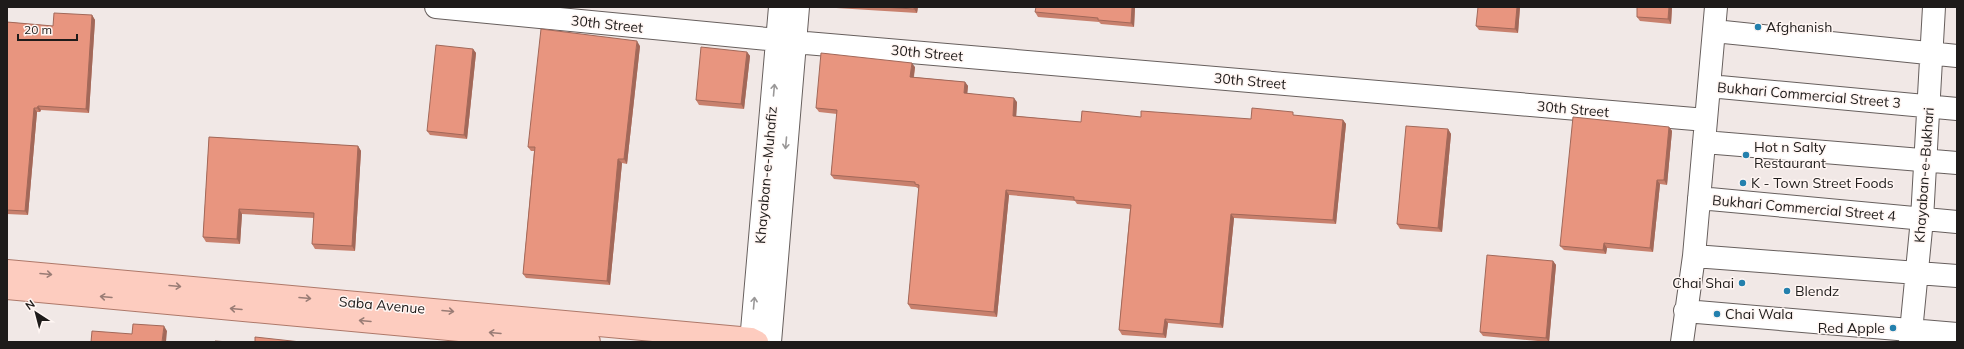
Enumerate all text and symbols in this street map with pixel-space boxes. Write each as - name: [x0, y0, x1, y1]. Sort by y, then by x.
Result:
- street label: 30th Street: [570, 11, 644, 37]
- scale bar: [18, 16, 77, 42]
- place label: Afghanish: [1766, 18, 1832, 36]
- text: 20 m: [24, 22, 52, 37]
- marker: Afghanish: [1753, 22, 1763, 32]
- street label: 30th Street: [890, 41, 964, 65]
- street label: 30th Street: [1213, 69, 1287, 93]
- street label: Bukhari Commercial Street 3: [1716, 78, 1902, 112]
- one-way arrow: [770, 84, 777, 97]
- street label: 30th Street: [1536, 97, 1610, 121]
- street label: Khayaban-e-Muhafiz: [751, 105, 781, 245]
- street label: Khayaban-e-Bukhari: [1910, 107, 1938, 243]
- one-way arrow: [782, 137, 789, 150]
- place label: Hot n Salty Restaurant: [1754, 138, 1827, 172]
- marker: Hot n Salty Restaurant: [1741, 150, 1751, 160]
- place label: K - Town Street Foods: [1751, 174, 1894, 192]
- marker: K - Town Street Foods: [1738, 178, 1748, 188]
- street label: Bukhari Commercial Street 4: [1711, 191, 1897, 225]
- one-way arrow: [39, 271, 52, 278]
- place label: Chai Shai: [1672, 274, 1734, 292]
- marker: Chai Shai: [1737, 278, 1747, 288]
- place label: Blendz: [1795, 282, 1839, 300]
- one-way arrow: [168, 283, 181, 290]
- marker: Blendz: [1782, 286, 1792, 296]
- street label: Saba Avenue: [338, 292, 426, 318]
- north arrow: [16, 293, 56, 333]
- one-way arrow: [100, 293, 113, 301]
- one-way arrow: [298, 295, 311, 302]
- text: N: [23, 297, 38, 313]
- one-way arrow: [751, 297, 758, 310]
- one-way arrow: [230, 305, 243, 313]
- place label: Chai Wala: [1725, 305, 1793, 323]
- one-way arrow: [441, 308, 454, 315]
- marker: Chai Wala: [1712, 309, 1722, 319]
- one-way arrow: [359, 317, 372, 325]
- place label: Red Apple: [1818, 319, 1885, 337]
- marker: Red Apple: [1888, 323, 1898, 333]
- one-way arrow: [489, 330, 502, 337]

